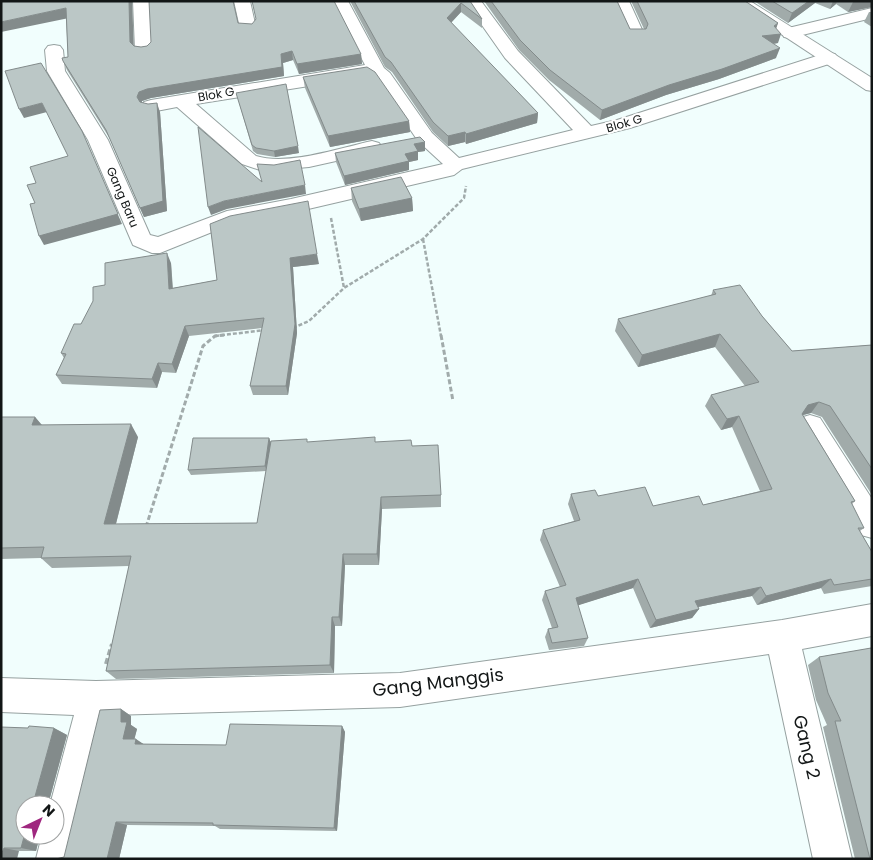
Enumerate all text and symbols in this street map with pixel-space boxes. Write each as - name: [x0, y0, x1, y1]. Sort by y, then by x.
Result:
- street label: Blok G: [196, 82, 236, 106]
- street label: Blok G: [604, 110, 644, 136]
- street label: Gang Baru: [103, 164, 143, 230]
- street label: Gang Manggis: [371, 662, 505, 702]
- street label: Gang 2: [788, 713, 826, 781]
- north arrow: [15, 795, 65, 845]
- text: N: [38, 800, 60, 821]

